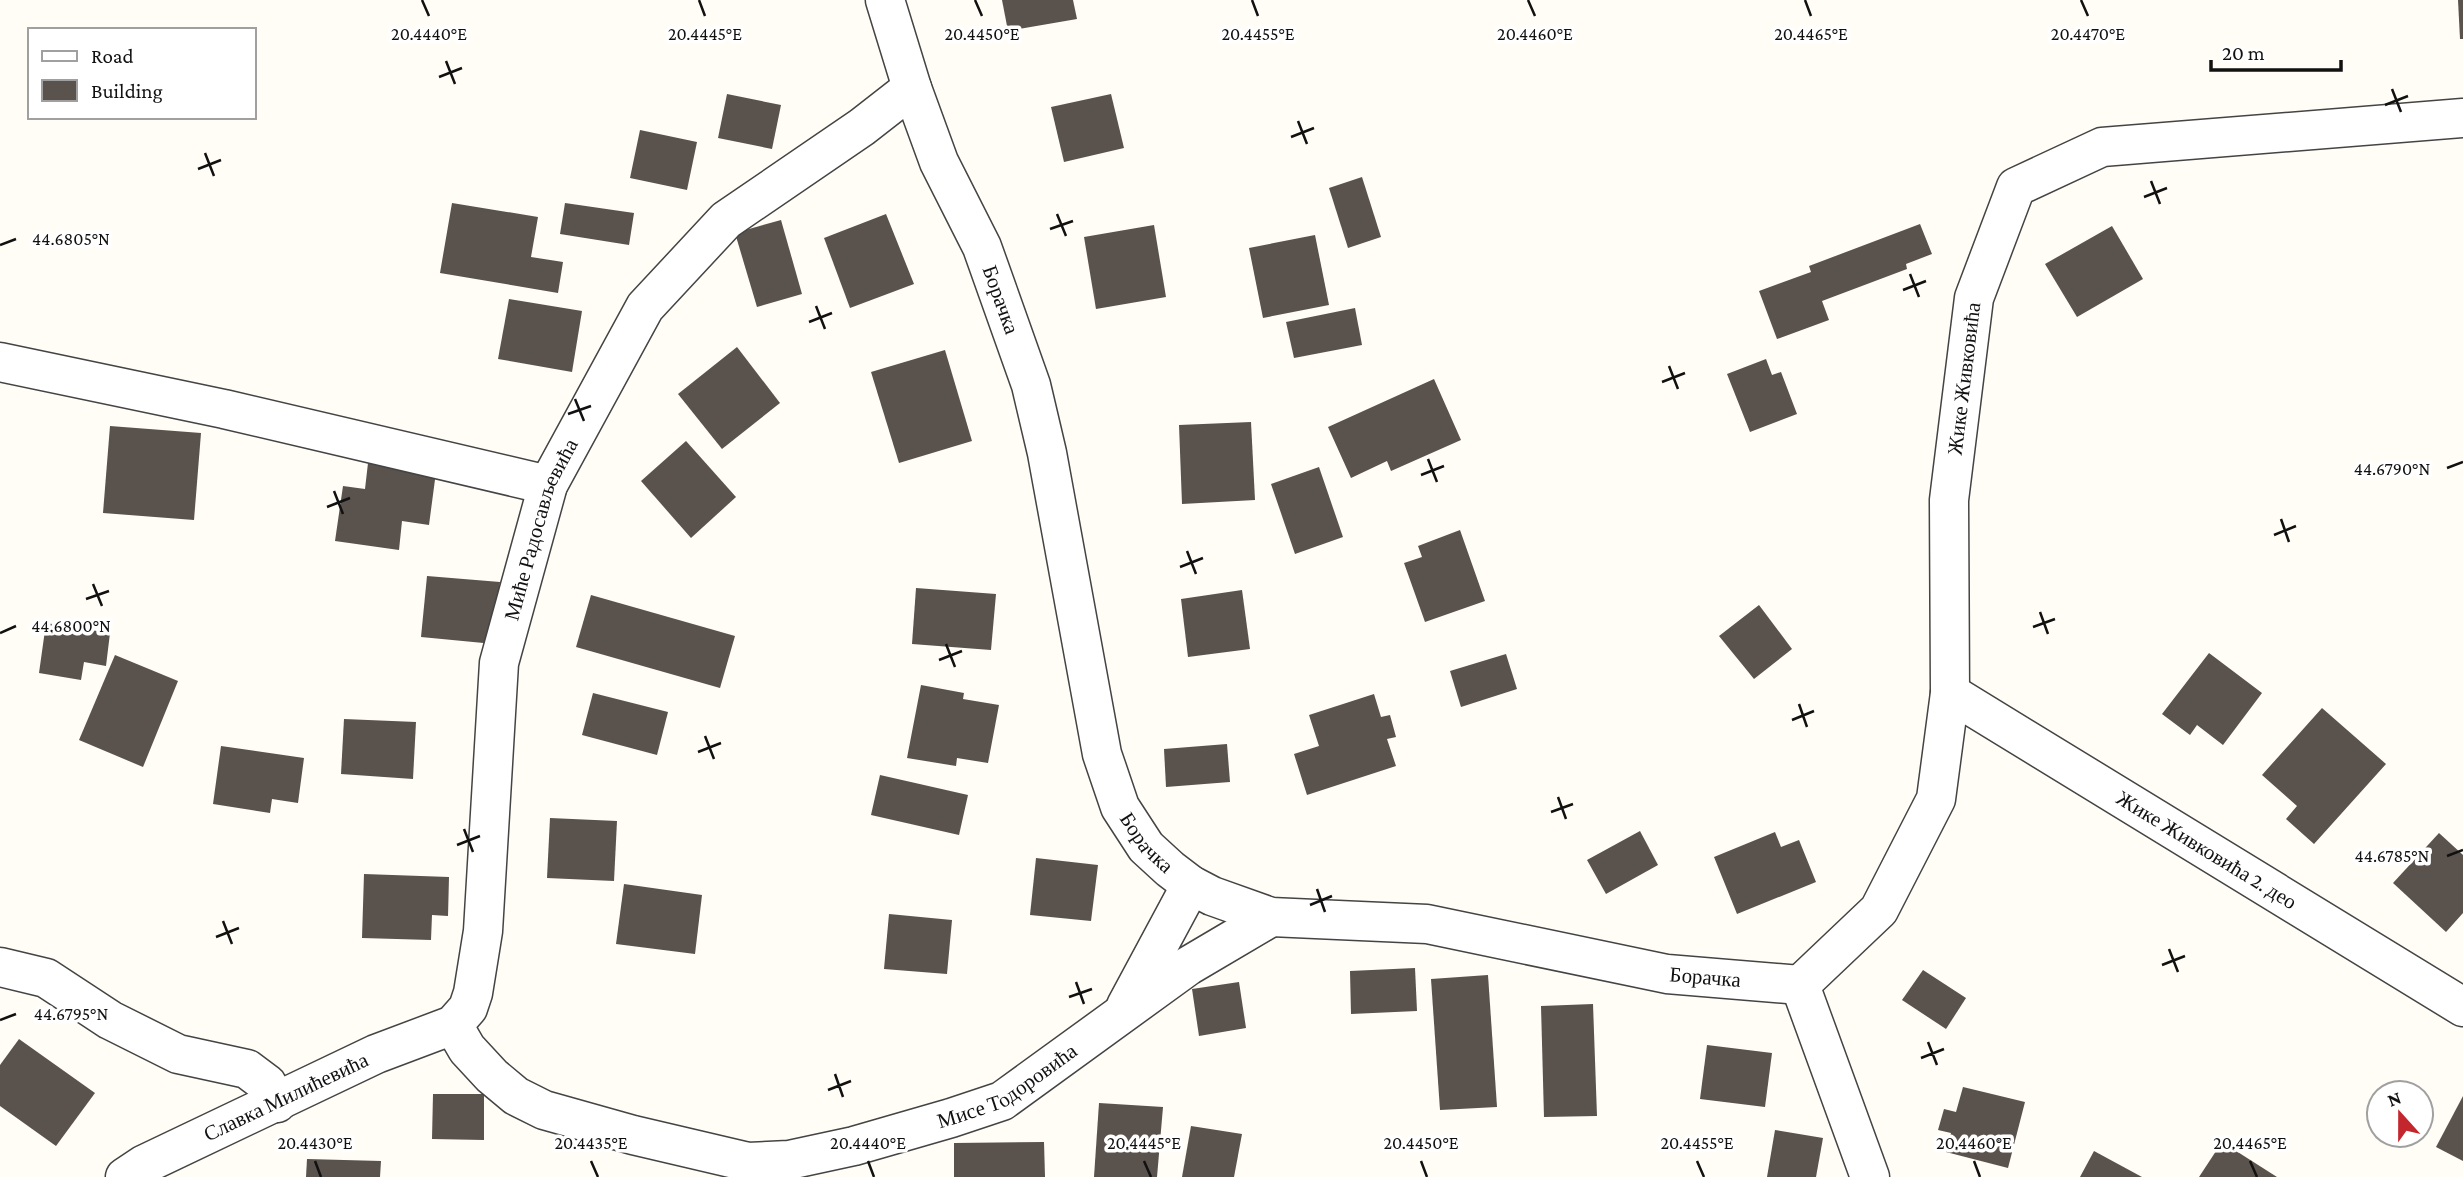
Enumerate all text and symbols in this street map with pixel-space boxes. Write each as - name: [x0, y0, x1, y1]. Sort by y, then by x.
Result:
- text: 20.4440°E: [391, 24, 467, 44]
- text: 20.4445°E: [668, 24, 742, 44]
- text: 20.4450°E: [944, 24, 1020, 44]
- text: 20.4455°E: [1221, 24, 1295, 44]
- text: 20.4460°E: [1497, 24, 1573, 44]
- text: 20.4465°E: [1774, 24, 1848, 44]
- text: 20.4470°E: [2051, 24, 2125, 44]
- legend: [28, 28, 256, 119]
- scale bar: [2211, 28, 2340, 72]
- text: 20 m: [2222, 41, 2265, 65]
- text: Road: [91, 44, 134, 68]
- text: Building: [91, 79, 163, 103]
- text: 44.6805°N: [32, 229, 110, 249]
- street label: Борачка: [977, 262, 1024, 338]
- street label: Жике Живковића: [1943, 300, 1985, 456]
- street label: Миће Радосављевића: [499, 434, 583, 623]
- text: 44.6790°N: [2354, 459, 2430, 479]
- text: 44.6800°N: [31, 616, 111, 636]
- street label: Жике Живковића 2. део: [2112, 786, 2301, 914]
- street label: Борачка: [1115, 808, 1179, 878]
- text: 44.6785°N: [2355, 846, 2430, 866]
- street label: Борачка: [1669, 962, 1742, 992]
- text: 44.6795°N: [34, 1004, 108, 1024]
- street label: Мисе Тодоровића: [934, 1038, 1082, 1133]
- street label: Славка Милићевића: [200, 1047, 373, 1146]
- north arrow: [2365, 1079, 2435, 1149]
- text: N: [2384, 1086, 2404, 1111]
- text: 20.4430°E: [277, 1133, 353, 1153]
- text: 20.4435°E: [554, 1133, 628, 1153]
- text: 20.4440°E: [830, 1133, 906, 1153]
- text: 20.4445°E: [1107, 1133, 1181, 1153]
- text: 20.4450°E: [1383, 1133, 1459, 1153]
- text: 20.4455°E: [1660, 1133, 1734, 1153]
- text: 20.4460°E: [1936, 1133, 2012, 1153]
- text: 20.4465°E: [2213, 1133, 2287, 1153]

